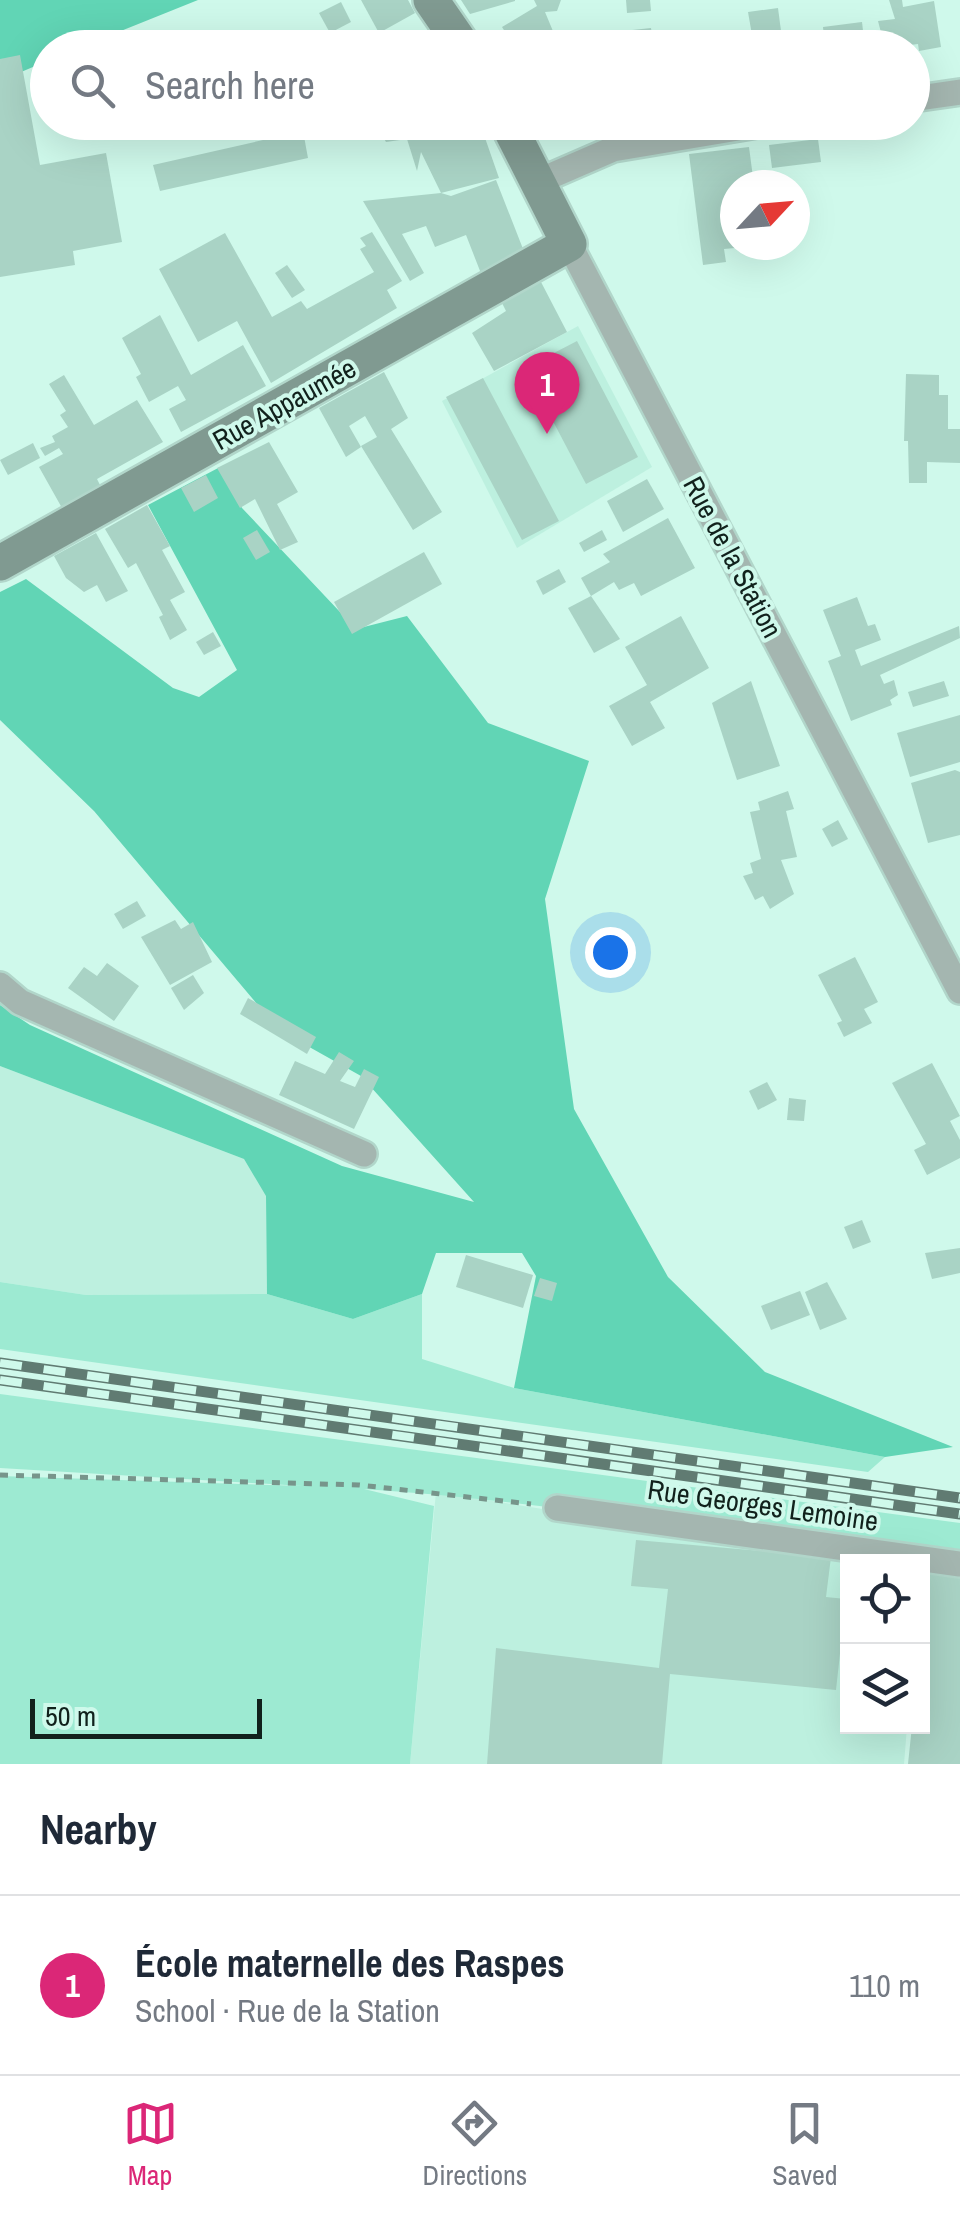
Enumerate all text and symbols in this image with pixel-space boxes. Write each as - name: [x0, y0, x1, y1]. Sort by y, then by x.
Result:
- search box: [30, 30, 930, 140]
- icon: search: [65, 58, 120, 113]
- text: Search here: [145, 60, 315, 111]
- north arrow: [720, 170, 810, 260]
- street label: Rue Appaumée: [206, 349, 362, 459]
- pin: 1: [514, 352, 580, 434]
- street label: Rue de la Station: [675, 470, 791, 644]
- your location: [585, 927, 636, 978]
- street label: Rue Georges Lemoine: [645, 1470, 881, 1540]
- map controls: [840, 1554, 930, 1734]
- button: locate: [840, 1554, 930, 1644]
- button: layers: [840, 1644, 930, 1734]
- scale bar: [30, 1694, 262, 1738]
- text: 50 m: [45, 1697, 96, 1735]
- text: Nearby: [40, 1801, 157, 1857]
- text: École maternelle des Raspes: [135, 1938, 565, 1989]
- text: 1: [65, 1964, 80, 2007]
- text: 110 m: [849, 1964, 920, 2007]
- text: School · Rue de la Station: [135, 1989, 440, 2032]
- tab: Map: [123, 2096, 178, 2194]
- tab: Directions: [423, 2096, 527, 2194]
- tab: Saved: [772, 2096, 837, 2194]

